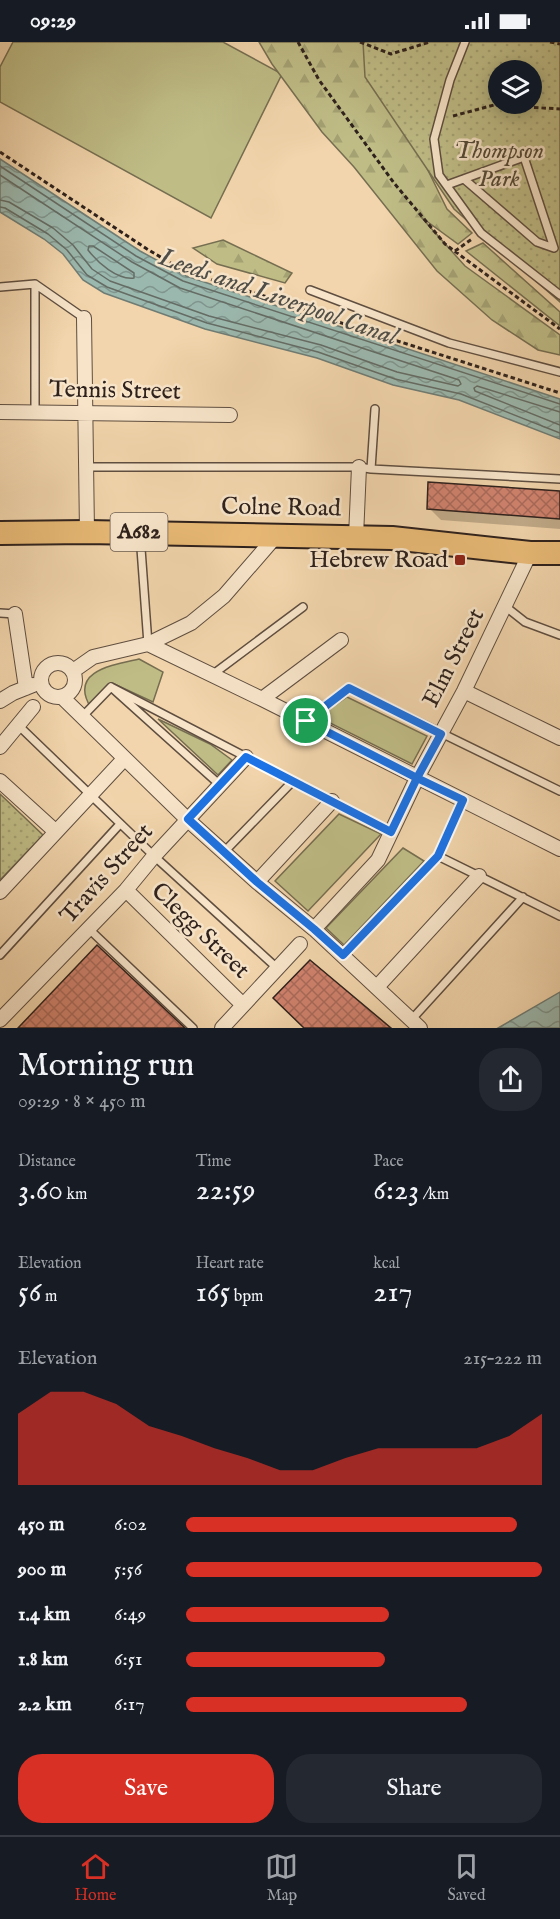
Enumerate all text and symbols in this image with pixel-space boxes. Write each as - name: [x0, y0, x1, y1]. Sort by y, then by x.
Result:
- text: 09:29: [30, 7, 76, 35]
- map controls: [488, 60, 542, 114]
- button: layers: [488, 60, 542, 114]
- park label: Thompson Park: [454, 136, 544, 195]
- water label: Leeds and Liverpool Canal: [153, 240, 404, 354]
- street label: Tennis Street: [49, 374, 181, 408]
- street label: Colne Road: [221, 491, 341, 525]
- road number: A682: [110, 513, 168, 551]
- place label: Hebrew Road: [309, 545, 448, 576]
- marker: Hebrew Road: [453, 553, 467, 567]
- street label: Elm Street: [416, 603, 492, 713]
- pin: [280, 695, 331, 746]
- icon: arrive: [289, 704, 322, 737]
- street label: Travis Street: [54, 817, 160, 931]
- street label: Clegg Street: [144, 876, 256, 986]
- text: Morning run: [18, 1045, 194, 1087]
- button: share: [479, 1048, 542, 1111]
- text: 09:29 · 8 × 450 m: [18, 1089, 146, 1114]
- text: Distance: [18, 1152, 76, 1172]
- text: Time: [196, 1152, 231, 1172]
- text: Pace: [373, 1152, 404, 1172]
- text: 3.60: [18, 1172, 63, 1210]
- text: 22:59: [196, 1172, 256, 1210]
- text: 6:23: [373, 1172, 419, 1210]
- text: km: [63, 1185, 87, 1205]
- text: /km: [419, 1185, 449, 1205]
- text: Elevation: [18, 1254, 81, 1274]
- text: Heart rate: [196, 1254, 264, 1274]
- text: kcal: [373, 1254, 400, 1274]
- text: 56: [18, 1274, 41, 1312]
- text: 165: [196, 1274, 230, 1312]
- text: 217: [373, 1274, 413, 1312]
- text: m: [41, 1287, 57, 1307]
- text: bpm: [230, 1287, 263, 1307]
- text: Elevation: [18, 1346, 97, 1371]
- text: 215–222 m: [463, 1346, 542, 1371]
- text: 450 m: [18, 1512, 65, 1537]
- text: 6:02: [114, 1512, 147, 1537]
- text: 900 m: [18, 1557, 66, 1582]
- text: 5:56: [114, 1557, 142, 1582]
- text: 1.4 km: [18, 1602, 70, 1627]
- text: 6:49: [114, 1602, 146, 1627]
- text: 1.8 km: [18, 1647, 68, 1672]
- text: 6:51: [114, 1647, 142, 1672]
- text: 2.2 km: [18, 1692, 72, 1717]
- text: 6:17: [114, 1692, 145, 1717]
- button: Save: [18, 1754, 274, 1823]
- button: Share: [286, 1754, 542, 1823]
- tab: Home: [75, 1850, 116, 1906]
- tab: Map: [265, 1850, 298, 1906]
- tab: Saved: [448, 1850, 485, 1906]

